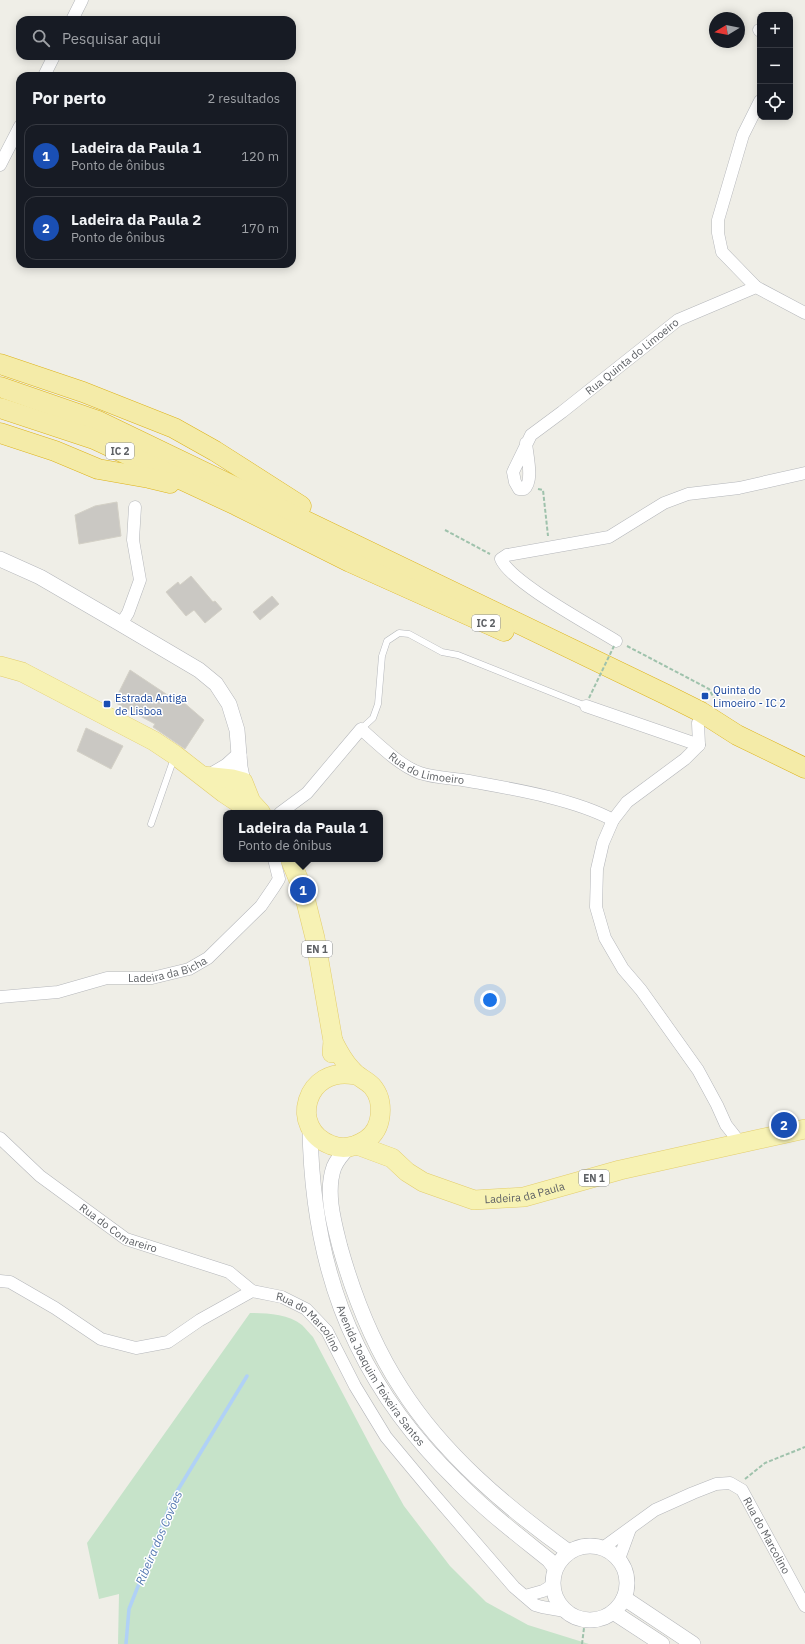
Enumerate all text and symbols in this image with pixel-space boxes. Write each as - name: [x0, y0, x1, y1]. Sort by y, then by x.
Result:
- north arrow: [709, 12, 745, 48]
- map controls: [757, 12, 793, 120]
- button: +: [757, 12, 793, 48]
- search box: [16, 16, 296, 60]
- icon: search: [30, 27, 52, 49]
- text: Pesquisar aqui: [62, 29, 161, 48]
- button: −: [757, 48, 793, 84]
- button: locate: [757, 84, 793, 120]
- text: Por perto: [32, 87, 106, 109]
- text: 2 resultados: [207, 90, 280, 107]
- text: Ladeira da Paula 1: [71, 138, 201, 157]
- text: 1: [42, 148, 50, 165]
- text: 120 m: [241, 148, 279, 165]
- text: Ponto de ônibus: [71, 157, 165, 174]
- text: Ladeira da Paula 2: [71, 210, 201, 229]
- text: 2: [42, 220, 50, 237]
- text: 170 m: [241, 220, 279, 237]
- text: Ponto de ônibus: [71, 229, 165, 246]
- street label: Rua Quinta do Limoeiro: [582, 315, 682, 398]
- road number: IC 2: [106, 443, 134, 459]
- road number: IC 2: [472, 615, 500, 631]
- place label: Quinta do Limoeiro - IC 2: [713, 683, 786, 710]
- place label: Estrada Antiga de Lisboa: [115, 691, 187, 718]
- marker: Quinta do Limoeiro - IC 2: [700, 691, 710, 701]
- marker: Estrada Antiga de Lisboa: [102, 699, 112, 709]
- street label: Rua do Limoeiro: [386, 749, 465, 787]
- popup: [223, 810, 383, 862]
- text: Ladeira da Paula 1: [238, 818, 368, 837]
- text: Ponto de ônibus: [238, 837, 332, 854]
- pin: 1: [290, 875, 316, 905]
- road number: EN 1: [302, 941, 332, 957]
- street label: Ladeira da Bicha: [128, 953, 210, 985]
- your location: [480, 990, 500, 1010]
- pin: 2: [771, 1110, 797, 1140]
- road number: EN 1: [579, 1170, 609, 1186]
- street label: Ladeira da Paula: [484, 1179, 566, 1206]
- street label: Rua do Comareiro: [77, 1200, 159, 1256]
- street label: Rua do Marcolino: [275, 1289, 343, 1354]
- street label: Avenida Joaquim Teixeira Santos: [334, 1303, 428, 1449]
- water label: Ribeira dos Covões: [132, 1488, 185, 1587]
- street label: Rua do Marcolino: [740, 1495, 793, 1576]

